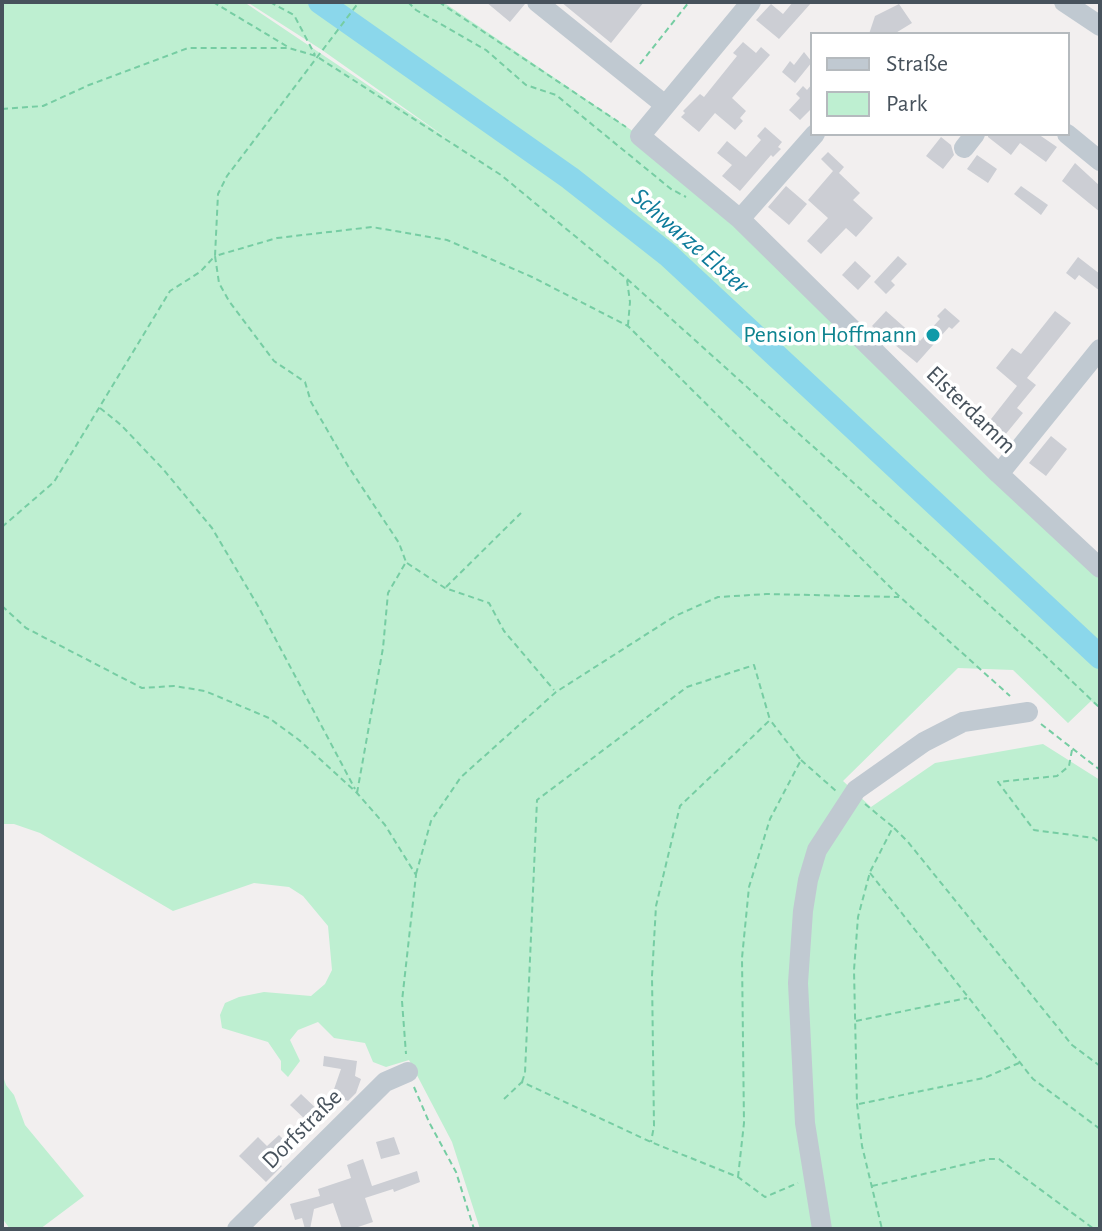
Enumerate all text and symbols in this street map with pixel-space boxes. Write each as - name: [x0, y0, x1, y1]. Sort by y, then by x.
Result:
- legend: [810, 32, 1070, 136]
- text: Straße: [886, 52, 948, 76]
- text: Park: [886, 92, 927, 116]
- water label: Schwarze Elster: [625, 181, 755, 301]
- place label: Pension Hoffmann: [743, 321, 917, 349]
- marker: Pension Hoffmann: [924, 326, 942, 344]
- street label: Elsterdamm: [920, 360, 1022, 460]
- street label: Dorfstraße: [256, 1083, 348, 1175]

